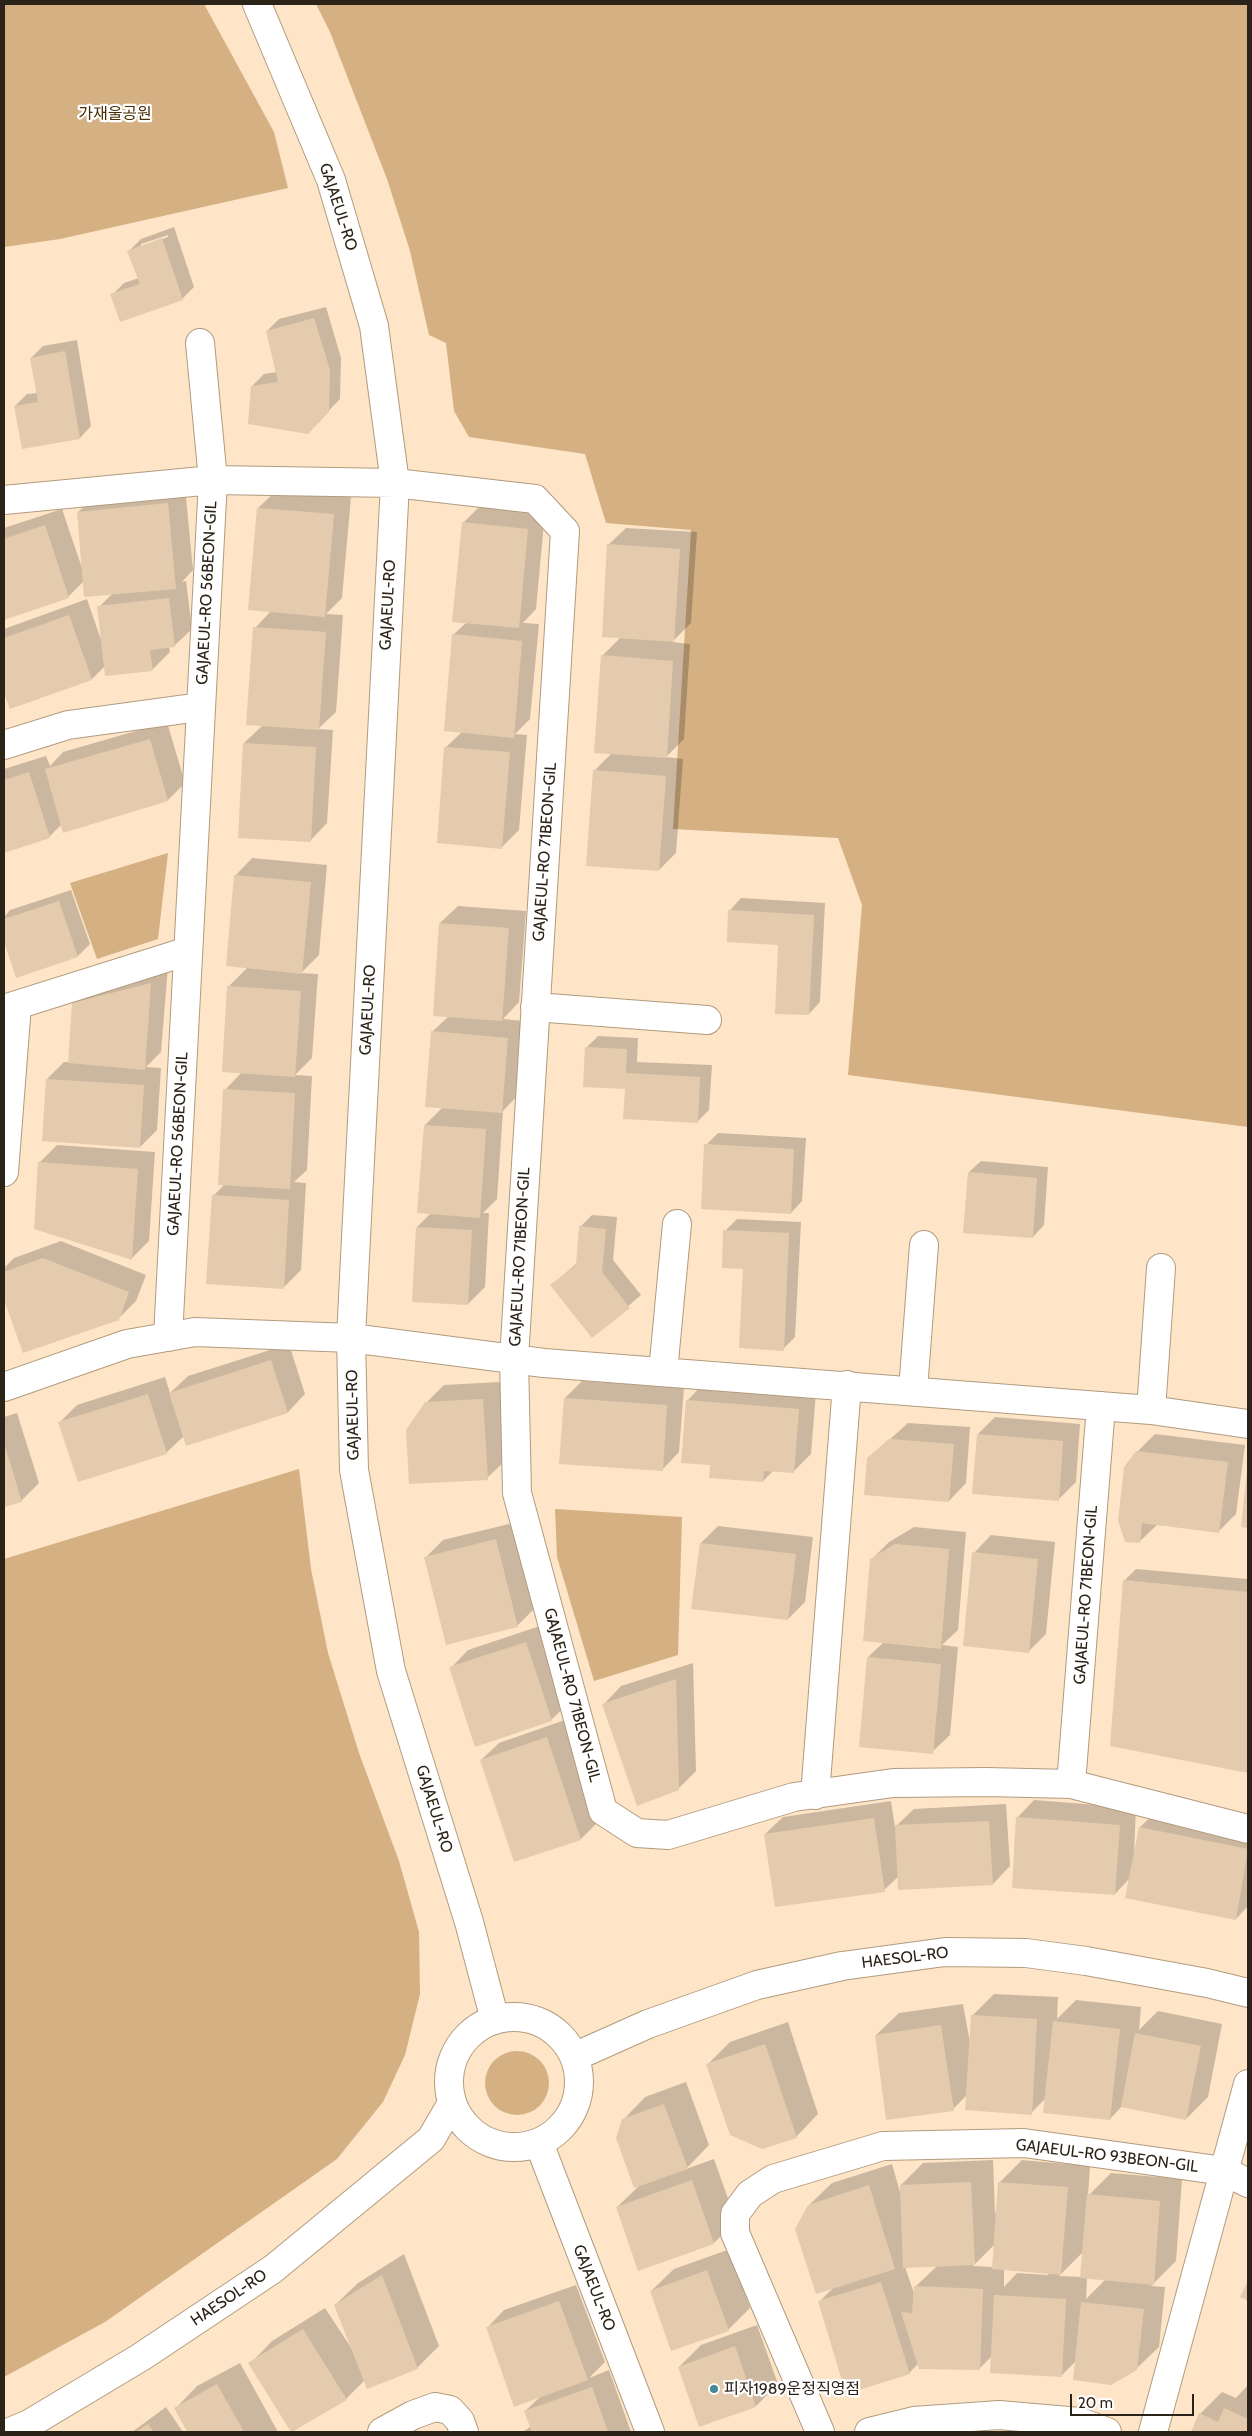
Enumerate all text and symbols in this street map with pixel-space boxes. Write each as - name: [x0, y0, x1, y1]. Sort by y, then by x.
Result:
- park label: 가재울공원: [78, 104, 152, 124]
- street label: GAJAEUL-RO: [315, 161, 361, 253]
- street label: GAJAEUL-RO 56BEON-GIL: [193, 501, 221, 685]
- street label: GAJAEUL-RO: [376, 559, 400, 651]
- street label: GAJAEUL-RO 71BEON-GIL: [529, 762, 561, 942]
- street label: GAJAEUL-RO: [356, 964, 380, 1056]
- street label: GAJAEUL-RO 56BEON-GIL: [164, 1052, 192, 1236]
- street label: GAJAEUL-RO 71BEON-GIL: [506, 1167, 534, 1347]
- street label: GAJAEUL-RO: [343, 1369, 363, 1461]
- street label: GAJAEUL-RO 71BEON-GIL: [1070, 1505, 1102, 1685]
- street label: GAJAEUL-RO 71BEON-GIL: [540, 1606, 604, 1784]
- street label: GAJAEUL-RO: [412, 1763, 456, 1855]
- street label: HAESOL-RO: [860, 1943, 950, 1973]
- street label: GAJAEUL-RO 93BEON-GIL: [1015, 2135, 1199, 2177]
- street label: GAJAEUL-RO: [569, 2242, 619, 2334]
- street label: HAESOL-RO: [187, 2266, 271, 2330]
- place label: 피자1989운정직영점: [724, 2379, 860, 2399]
- marker: 피자1989운정직영점: [708, 2383, 720, 2395]
- scale bar: [1072, 2384, 1196, 2416]
- text: 20 m: [1078, 2394, 1113, 2412]

